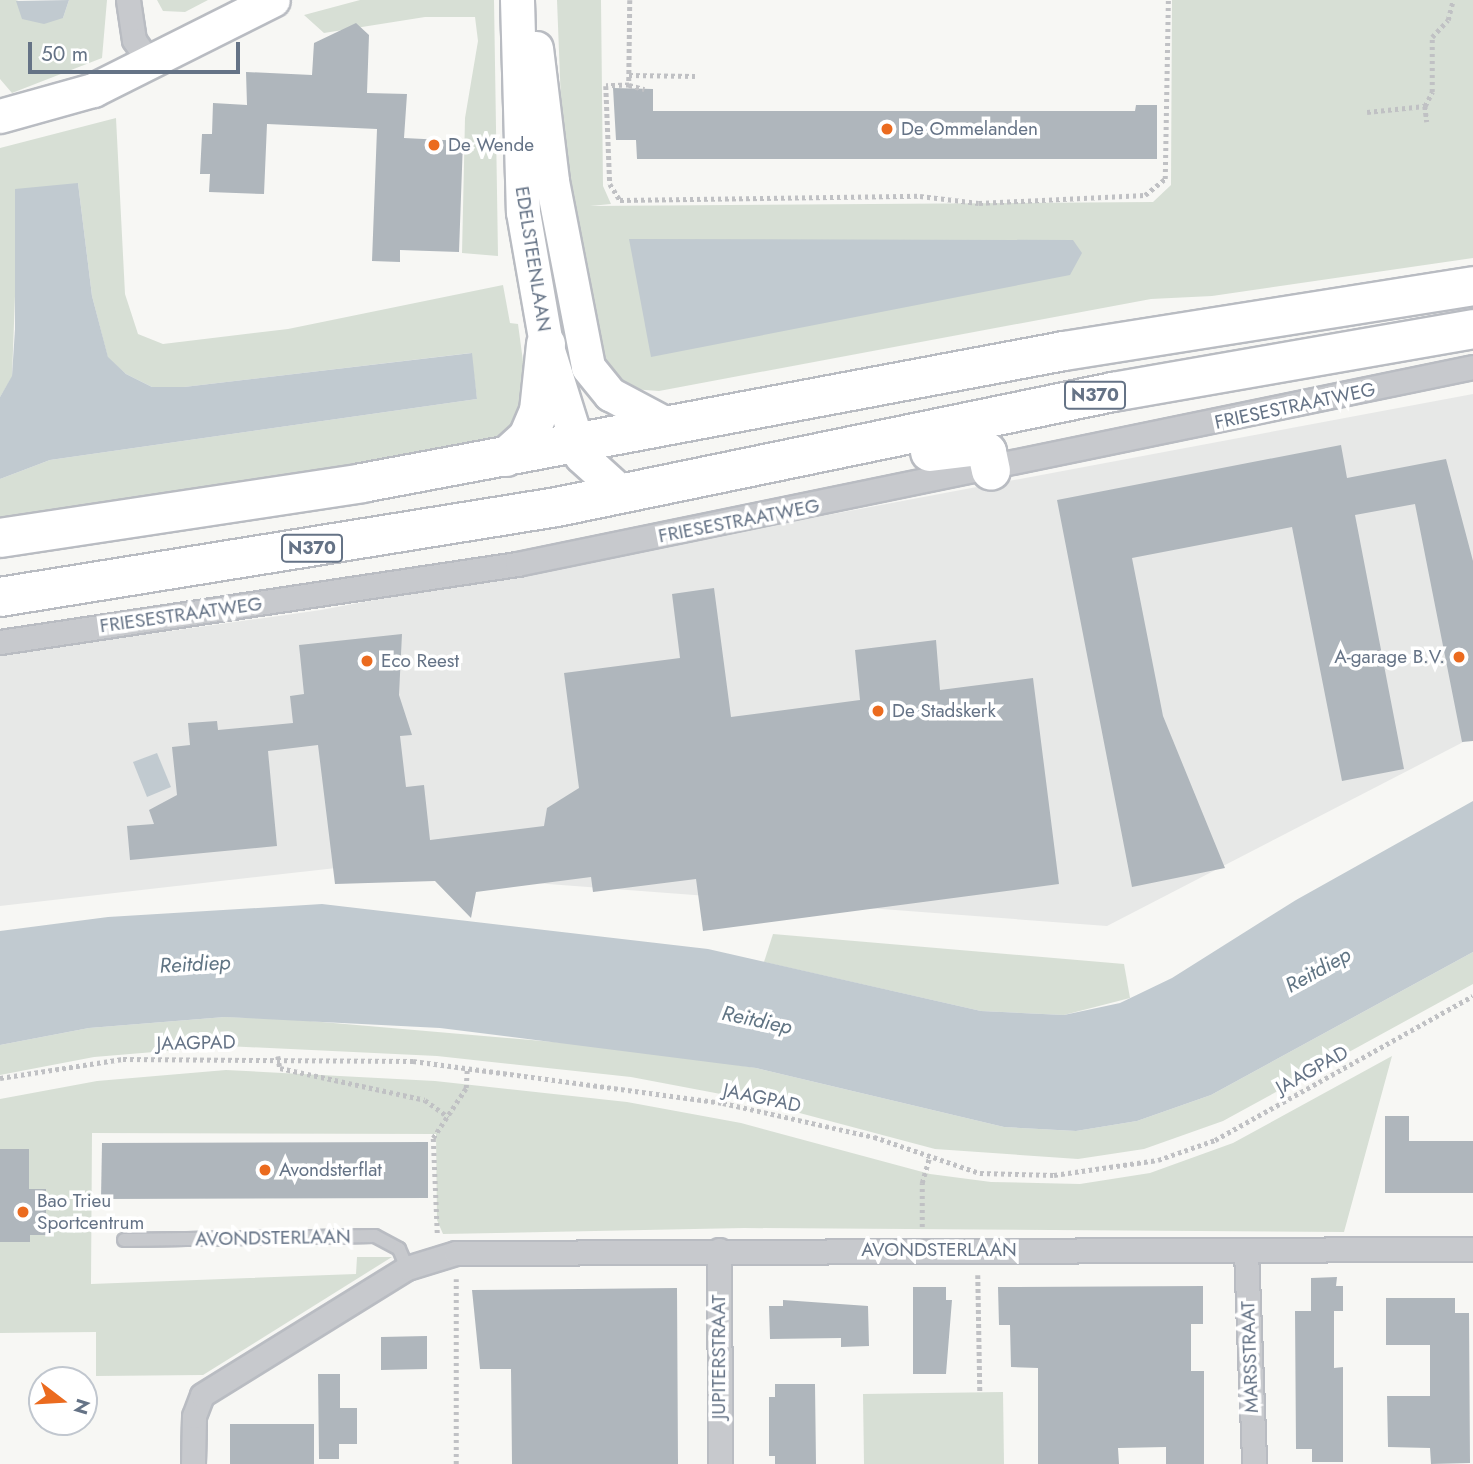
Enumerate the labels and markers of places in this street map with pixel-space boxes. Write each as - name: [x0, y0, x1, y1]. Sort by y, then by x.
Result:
- place label: De Ommelanden: [901, 118, 1038, 140]
- marker: De Ommelanden: [879, 121, 895, 137]
- place label: De Wende: [448, 134, 534, 156]
- marker: De Wende: [426, 137, 442, 153]
- place label: A-garage B.V.: [1334, 646, 1445, 668]
- marker: A-garage B.V.: [1451, 649, 1467, 665]
- place label: Eco Reest: [381, 650, 459, 672]
- marker: Eco Reest: [359, 653, 375, 669]
- place label: De Stadskerk: [892, 700, 996, 722]
- marker: De Stadskerk: [870, 703, 886, 719]
- place label: Avondsterflat: [279, 1159, 382, 1181]
- marker: Avondsterflat: [257, 1162, 273, 1178]
- place label: Bao Trieu Sportcentrum: [37, 1190, 144, 1234]
- marker: Bao Trieu Sportcentrum: [15, 1204, 31, 1220]

